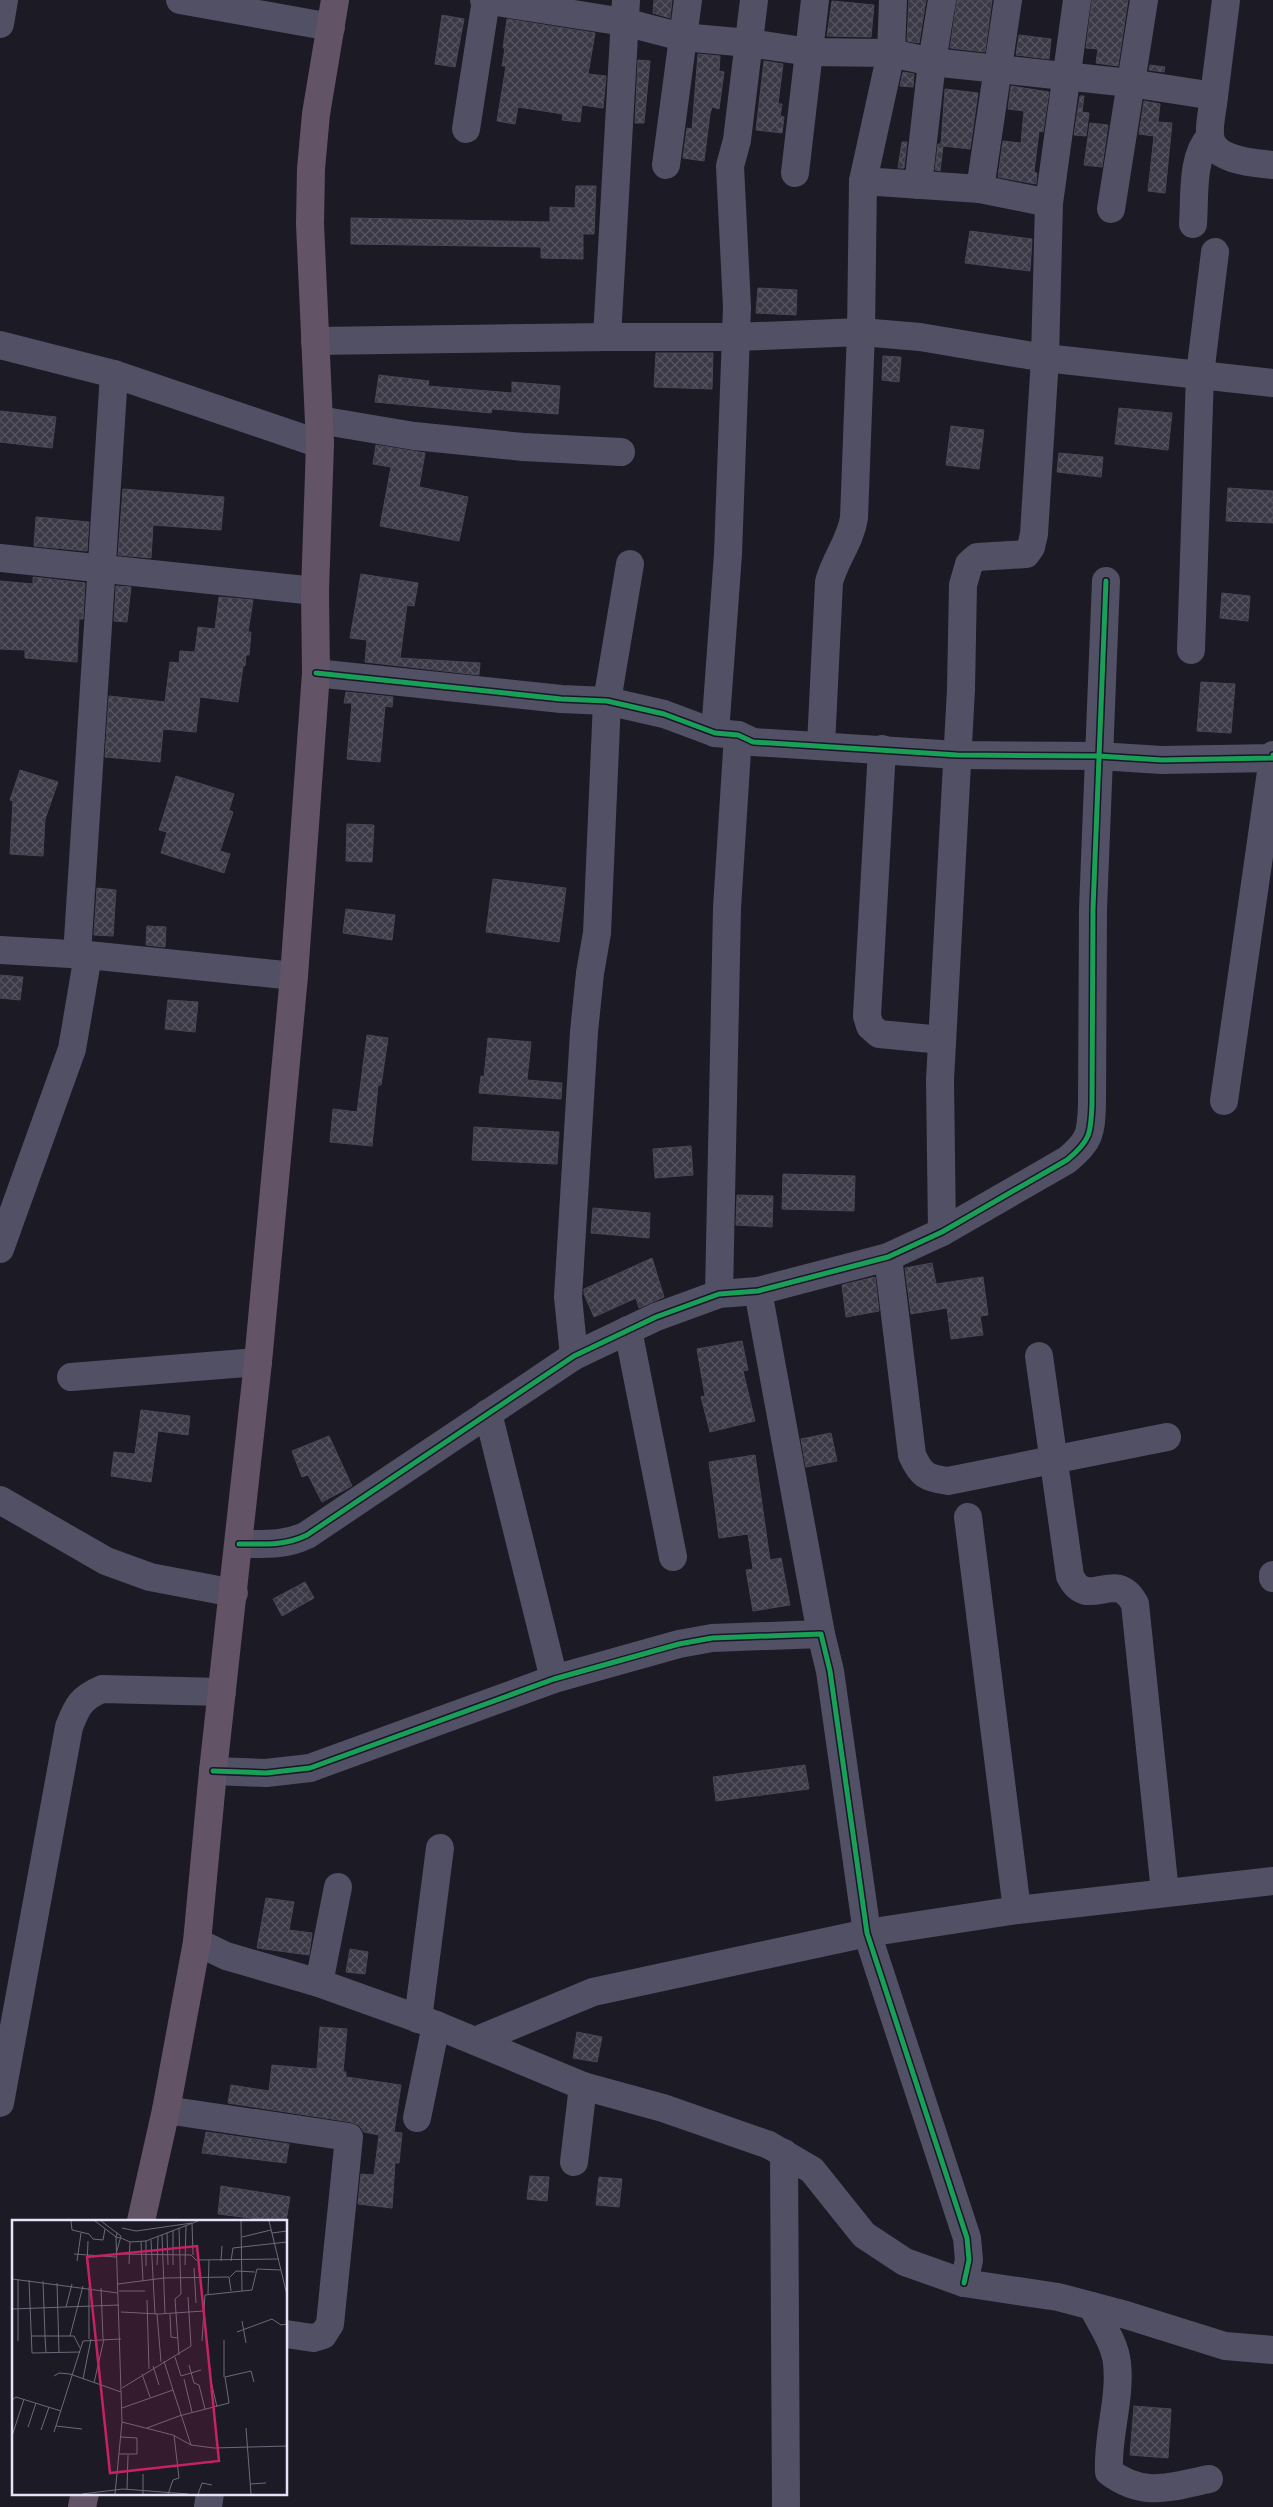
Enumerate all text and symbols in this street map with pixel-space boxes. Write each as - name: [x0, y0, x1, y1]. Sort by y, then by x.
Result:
- inset map: [12, 2220, 288, 2494]

